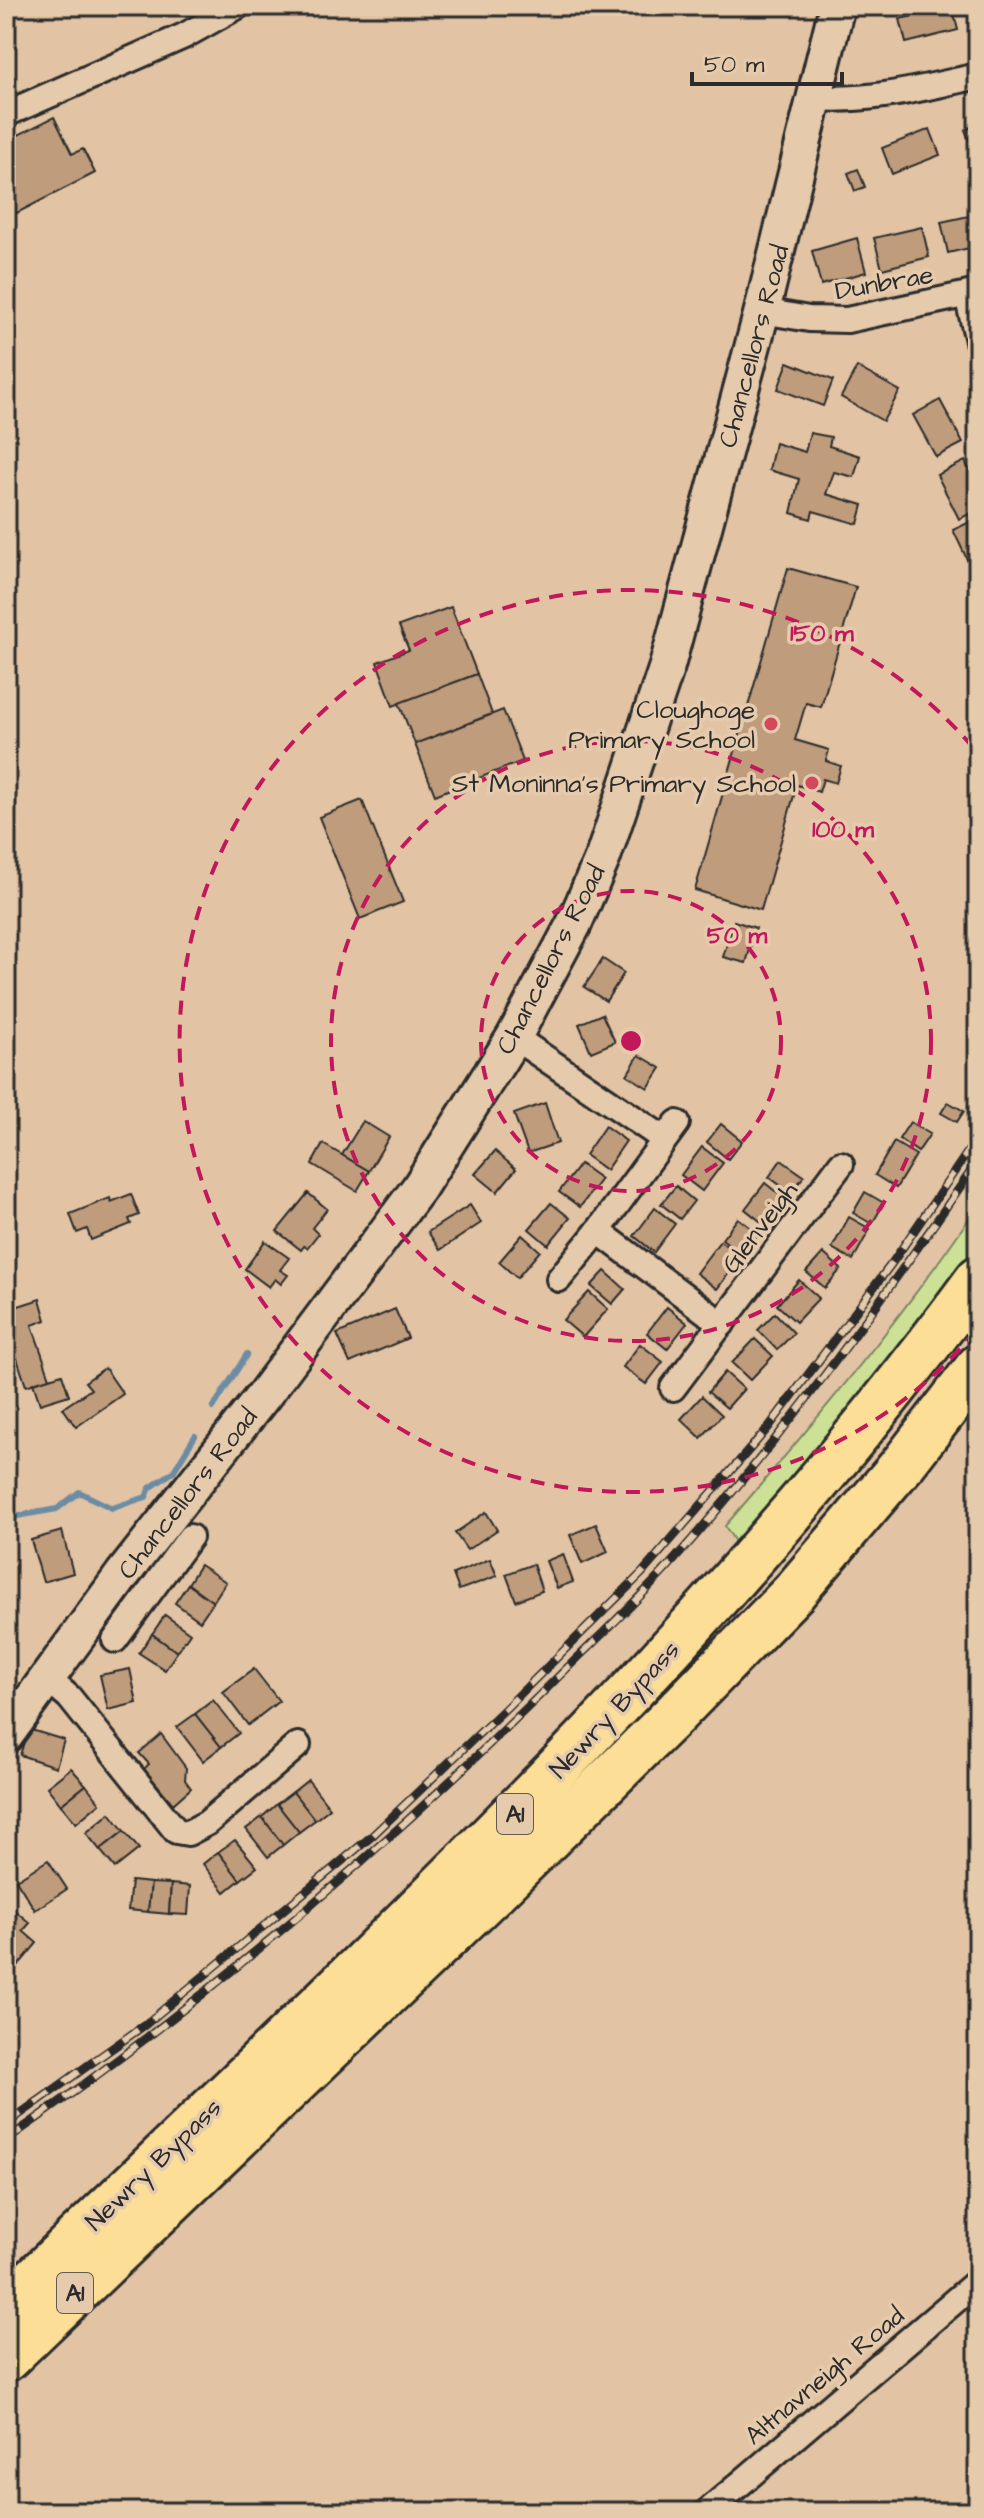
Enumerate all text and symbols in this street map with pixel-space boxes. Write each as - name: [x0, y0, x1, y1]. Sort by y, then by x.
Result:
- scale bar: [692, 36, 842, 86]
- text: 50 m: [704, 48, 765, 82]
- street label: Chancellors Road: [710, 241, 798, 452]
- street label: Dunbrae: [832, 257, 936, 309]
- text: 150 m: [790, 617, 854, 651]
- place label: Cloughoge Primary School: [568, 692, 755, 760]
- marker: Cloughoge Primary School: [762, 715, 780, 733]
- place label: St Moninna's Primary School: [452, 766, 796, 804]
- marker: St Moninna's Primary School: [803, 774, 821, 792]
- text: 100 m: [812, 813, 874, 847]
- street label: Chancellors Road: [488, 858, 614, 1060]
- text: 50 m: [707, 919, 768, 953]
- centre of rings: [617, 1027, 645, 1055]
- street label: Glenveigh: [713, 1174, 808, 1282]
- street label: Chancellors Road: [109, 1400, 266, 1587]
- street label: Newry Bypass: [541, 1633, 690, 1788]
- road number: A1: [497, 1794, 533, 1834]
- street label: Newry Bypass: [78, 2090, 231, 2241]
- road number: A1: [57, 2273, 93, 2313]
- street label: Altnavneigh Road: [737, 2298, 913, 2455]

